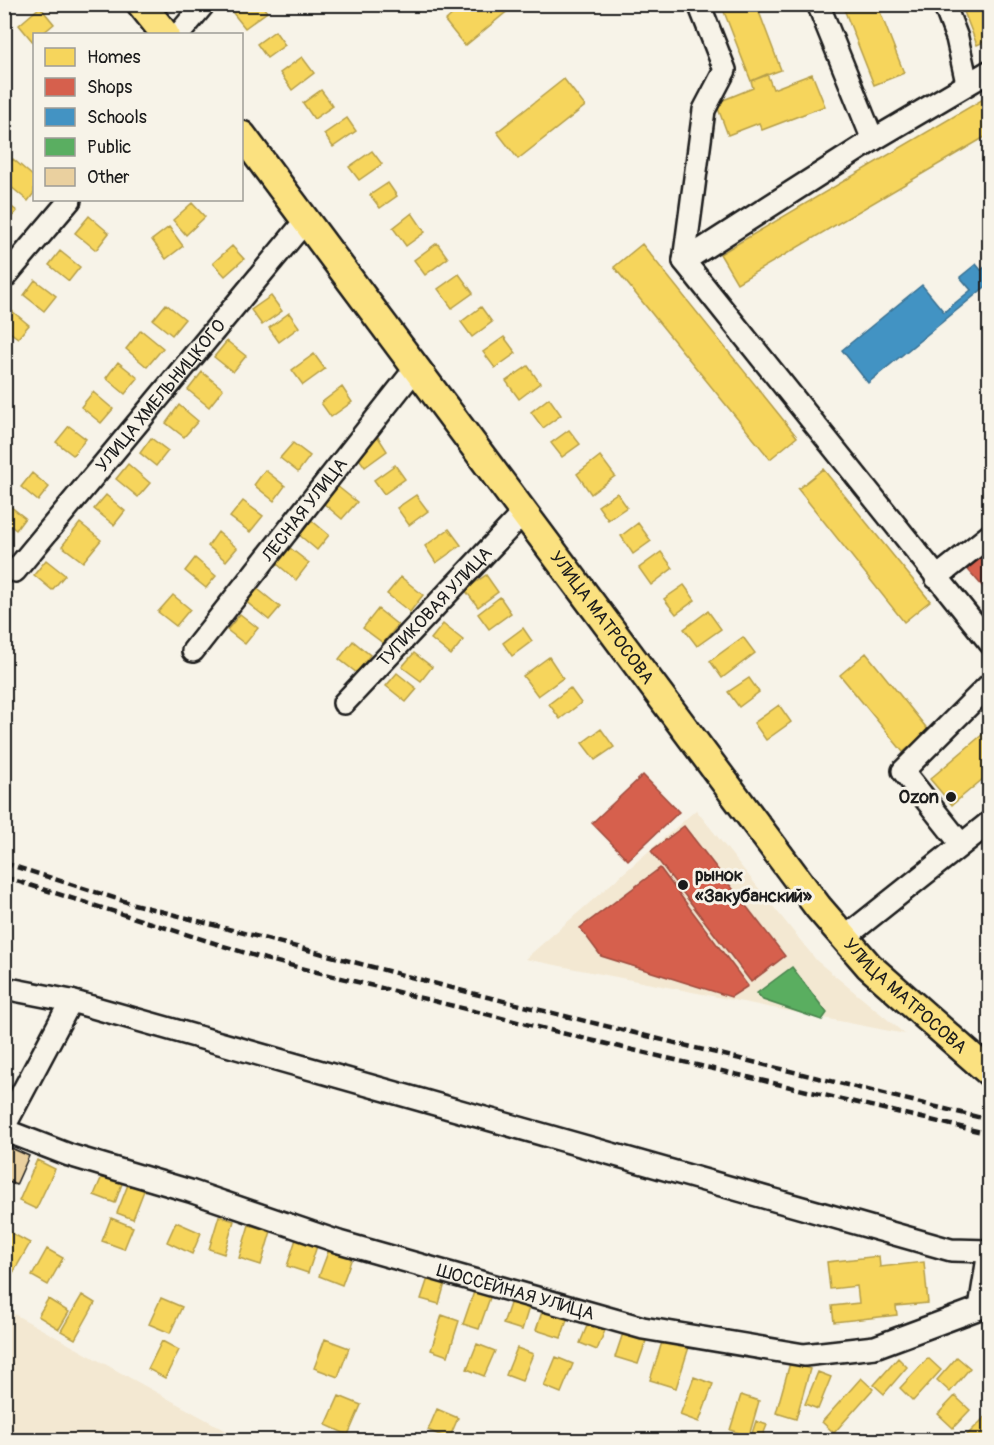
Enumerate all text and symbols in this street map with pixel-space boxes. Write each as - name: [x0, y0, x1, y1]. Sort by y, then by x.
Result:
- legend: [33, 33, 243, 201]
- text: Homes: [87, 46, 140, 69]
- text: Shops: [87, 76, 132, 99]
- text: Schools: [87, 106, 147, 129]
- text: Public: [87, 136, 131, 159]
- text: Other: [87, 166, 130, 189]
- street label: УЛИЦА ХМЕЛЬНИЦКОГО: [91, 314, 230, 476]
- street label: ЛЕСНАЯ УЛИЦА: [256, 453, 352, 567]
- street label: ТУПИКОВАЯ УЛИЦА: [372, 542, 497, 672]
- street label: УЛИЦА МАТРОСОВА: [545, 546, 659, 689]
- place label: Ozon: [899, 786, 939, 809]
- marker: Ozon: [944, 790, 958, 804]
- place label: рынок «Закубанский»: [695, 864, 813, 908]
- marker: рынок «Закубанский»: [676, 878, 690, 892]
- street label: УЛИЦА МАТРОСОВА: [838, 933, 972, 1059]
- street label: ШОССЕЙНАЯ УЛИЦА: [434, 1259, 598, 1325]

